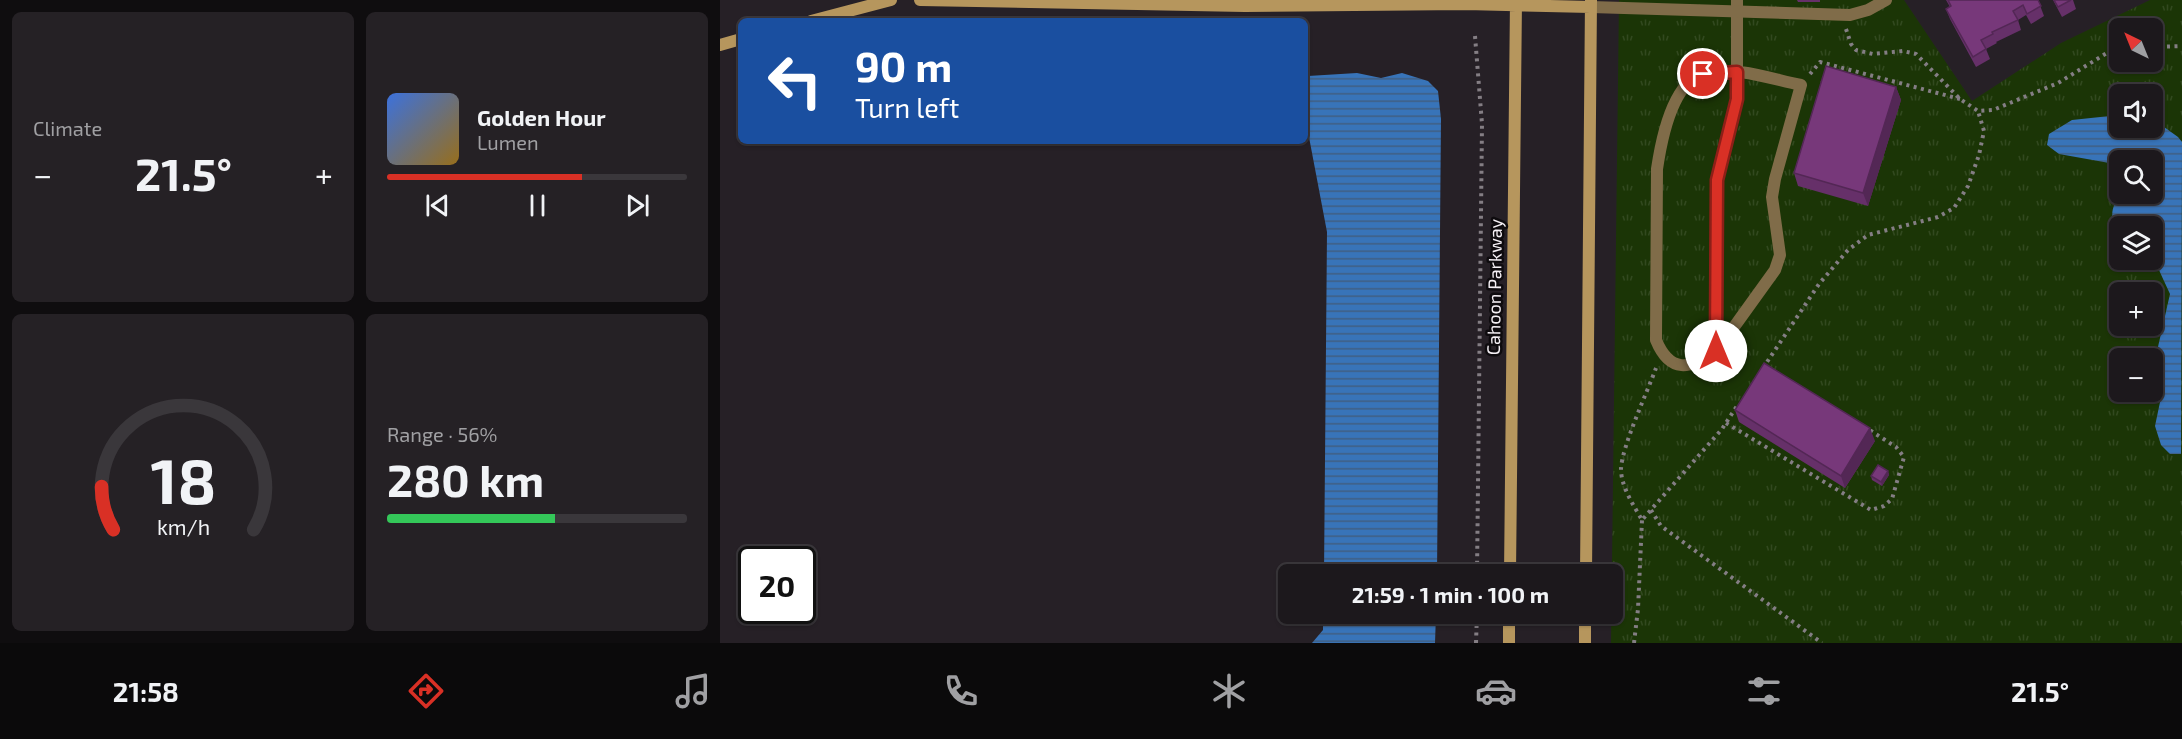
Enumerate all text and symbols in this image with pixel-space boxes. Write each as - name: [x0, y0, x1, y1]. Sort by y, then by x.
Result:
- north arrow: [2109, 18, 2163, 72]
- map controls: [2109, 18, 2163, 402]
- text: 90 m: [855, 40, 952, 90]
- icon: left: [756, 42, 834, 120]
- pin: [1677, 48, 1728, 99]
- icon: arrive: [1686, 57, 1719, 90]
- button: sound: [2109, 84, 2163, 138]
- text: Turn left: [855, 91, 959, 123]
- text: Golden Hour: [477, 104, 606, 130]
- text: Climate: [33, 116, 102, 140]
- text: Lumen: [477, 130, 539, 154]
- text: 21.5°: [135, 146, 232, 200]
- button: search: [2109, 150, 2163, 204]
- text: −: [33, 154, 52, 194]
- text: +: [315, 154, 333, 194]
- icon: previous: [421, 189, 454, 222]
- icon: pause: [521, 189, 554, 222]
- icon: next: [621, 189, 654, 222]
- button: layers: [2109, 216, 2163, 270]
- street label: Cahoon Parkway: [1482, 218, 1506, 355]
- button: +: [2109, 282, 2163, 336]
- position arrow: [1684, 319, 1748, 383]
- button: −: [2109, 348, 2163, 402]
- text: Range · 56%: [387, 422, 497, 446]
- text: 18: [150, 442, 216, 517]
- text: 280 km: [387, 452, 544, 506]
- text: km/h: [156, 514, 210, 539]
- speed limit sign: 20: [738, 546, 816, 624]
- text: 21:59 · 1 min · 100 m: [1352, 581, 1549, 607]
- icon: directions: [405, 670, 447, 712]
- icon: music: [672, 670, 714, 712]
- icon: phone: [940, 670, 982, 712]
- icon: climate: [1208, 670, 1250, 712]
- icon: car: [1475, 670, 1517, 712]
- icon: filters: [1743, 670, 1785, 712]
- text: 21:58: [113, 675, 179, 707]
- text: 21.5°: [2011, 675, 2069, 707]

